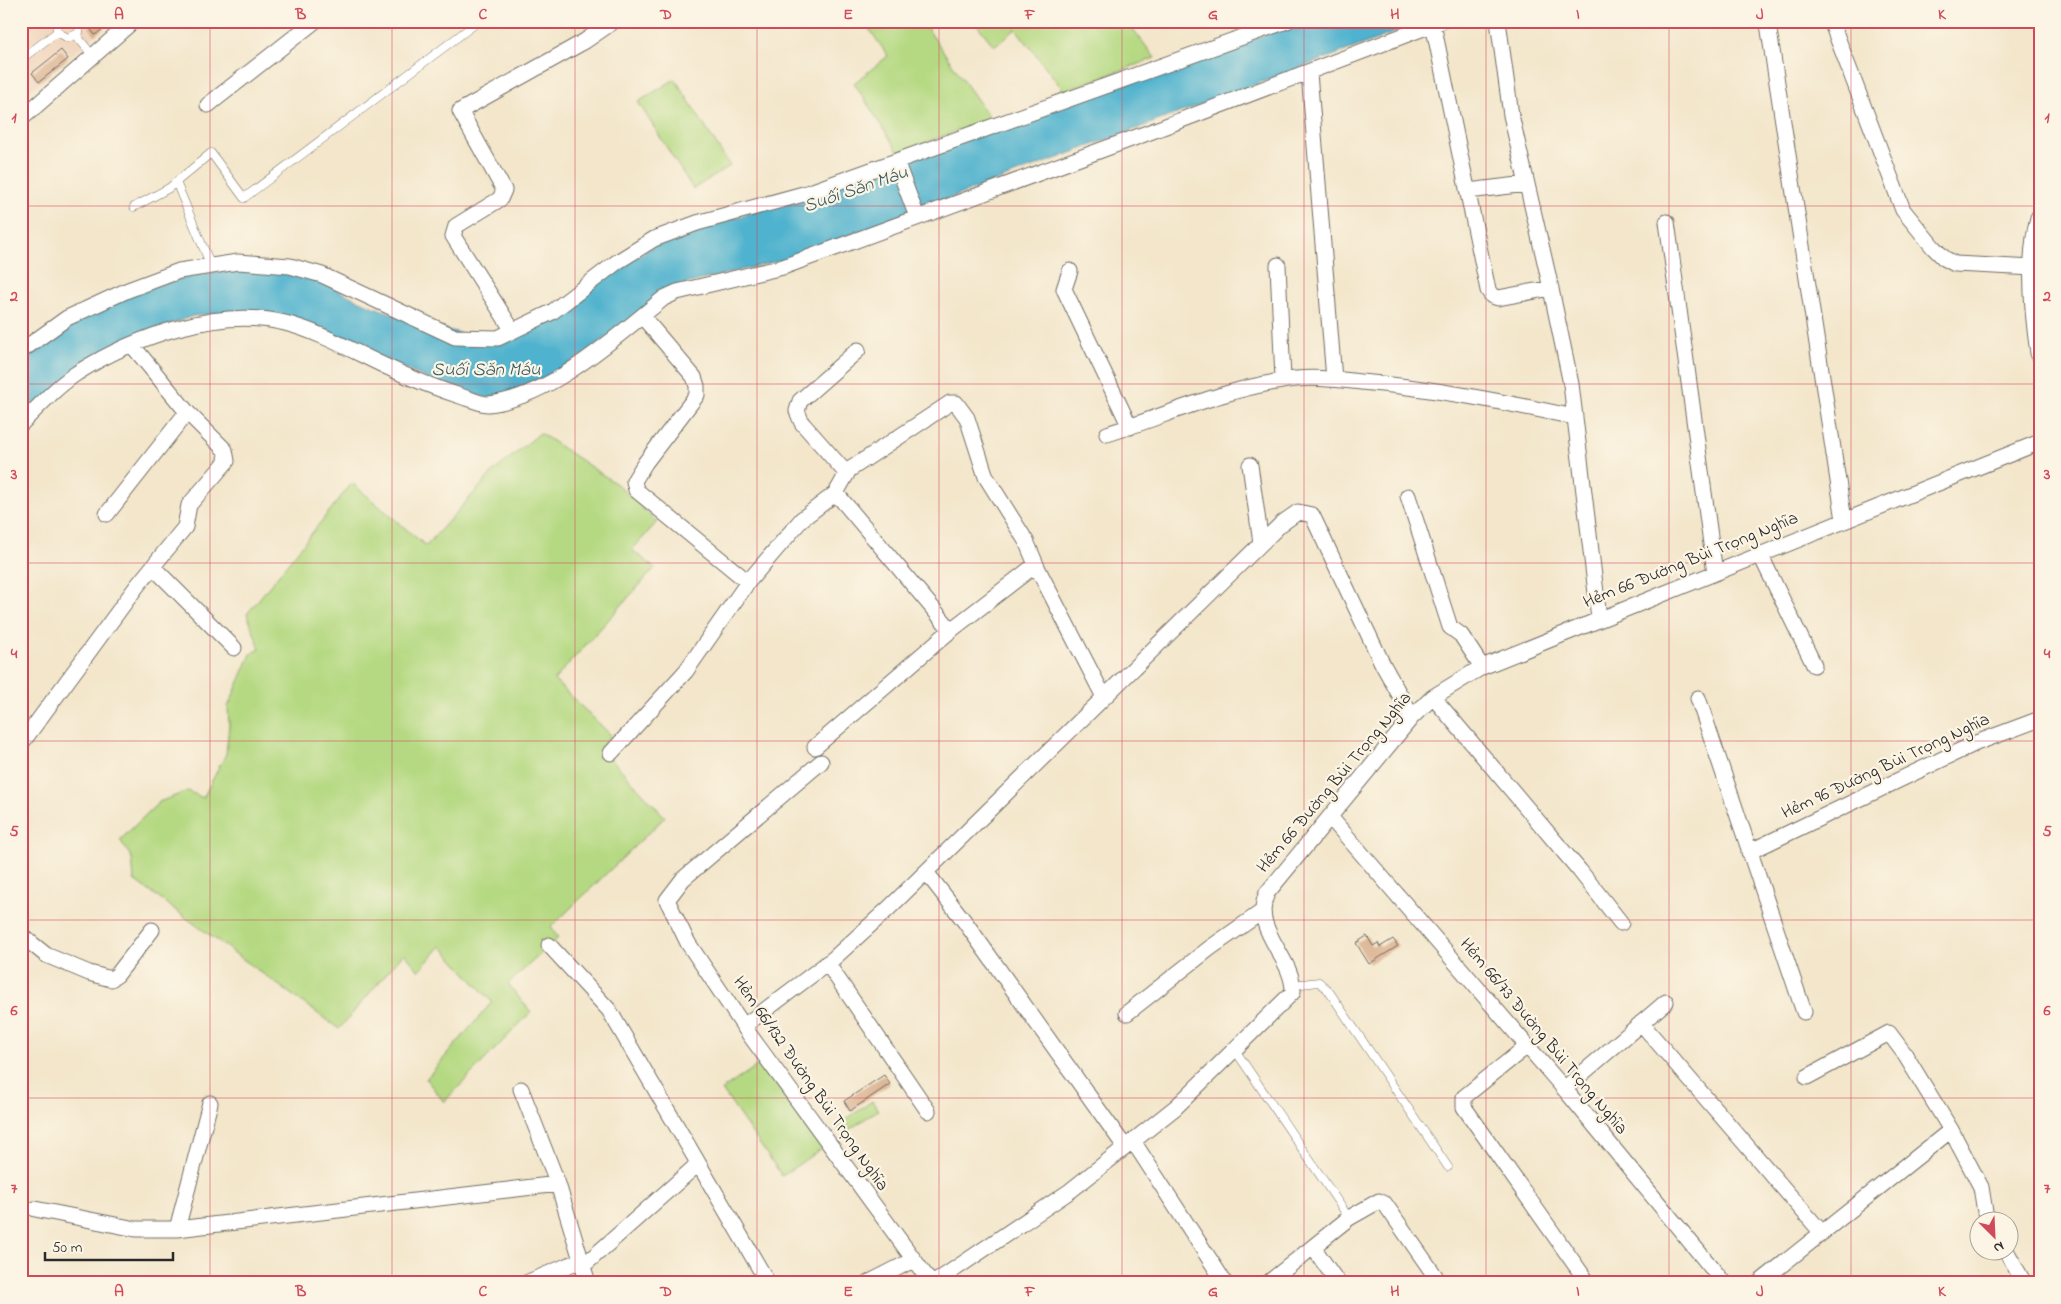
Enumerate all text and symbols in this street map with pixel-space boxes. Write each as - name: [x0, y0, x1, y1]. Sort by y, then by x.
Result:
- text: A: [114, 3, 124, 27]
- text: B: [295, 3, 307, 27]
- text: C: [479, 3, 488, 27]
- text: D: [659, 3, 672, 27]
- text: E: [843, 3, 853, 27]
- text: F: [1024, 3, 1036, 27]
- text: G: [1208, 3, 1218, 27]
- text: H: [1390, 3, 1400, 27]
- text: I: [1576, 3, 1580, 27]
- text: J: [1756, 3, 1764, 27]
- text: K: [1938, 3, 1947, 27]
- text: 1: [11, 106, 17, 130]
- text: 1: [2044, 106, 2050, 130]
- water label: Suối Săn Máu: [800, 159, 912, 221]
- text: 2: [9, 285, 18, 309]
- text: 2: [2042, 285, 2051, 309]
- water label: Suối Săn Máu: [432, 357, 541, 384]
- text: 3: [10, 463, 18, 487]
- text: 3: [2043, 463, 2051, 487]
- street label: Hẻm 66 Đường Bùi Trọng Nghĩa: [1580, 506, 1803, 617]
- text: 4: [10, 642, 18, 666]
- text: 4: [2043, 642, 2051, 666]
- street label: Hẻm 66 Đường Bùi Trọng Nghĩa: [1251, 687, 1419, 880]
- street label: Hẻm 96 Đường Bùi Trọng Nghĩa: [1778, 707, 1995, 828]
- text: 5: [9, 820, 19, 844]
- text: 5: [2042, 820, 2052, 844]
- street label: Hẻm 66/73 Đường Bùi Trọng Nghĩa: [1452, 933, 1633, 1142]
- street label: Hẻm 66/132 Đường Bùi Trọng Nghĩa: [725, 971, 894, 1197]
- text: 6: [9, 999, 18, 1023]
- text: 6: [2042, 999, 2051, 1023]
- text: 7: [11, 1177, 18, 1201]
- text: 7: [2044, 1177, 2051, 1201]
- north arrow: [1968, 1212, 2018, 1262]
- scale bar: [45, 1229, 172, 1261]
- text: N: [1990, 1235, 2007, 1258]
- text: 50 m: [52, 1237, 83, 1259]
- text: A: [114, 1280, 124, 1304]
- text: B: [295, 1280, 307, 1304]
- text: C: [479, 1280, 488, 1304]
- text: D: [659, 1280, 672, 1304]
- text: E: [843, 1280, 853, 1304]
- text: F: [1024, 1280, 1036, 1304]
- text: G: [1208, 1280, 1218, 1304]
- text: H: [1390, 1280, 1400, 1304]
- text: I: [1576, 1280, 1580, 1304]
- text: J: [1756, 1280, 1764, 1304]
- text: K: [1938, 1280, 1947, 1304]

